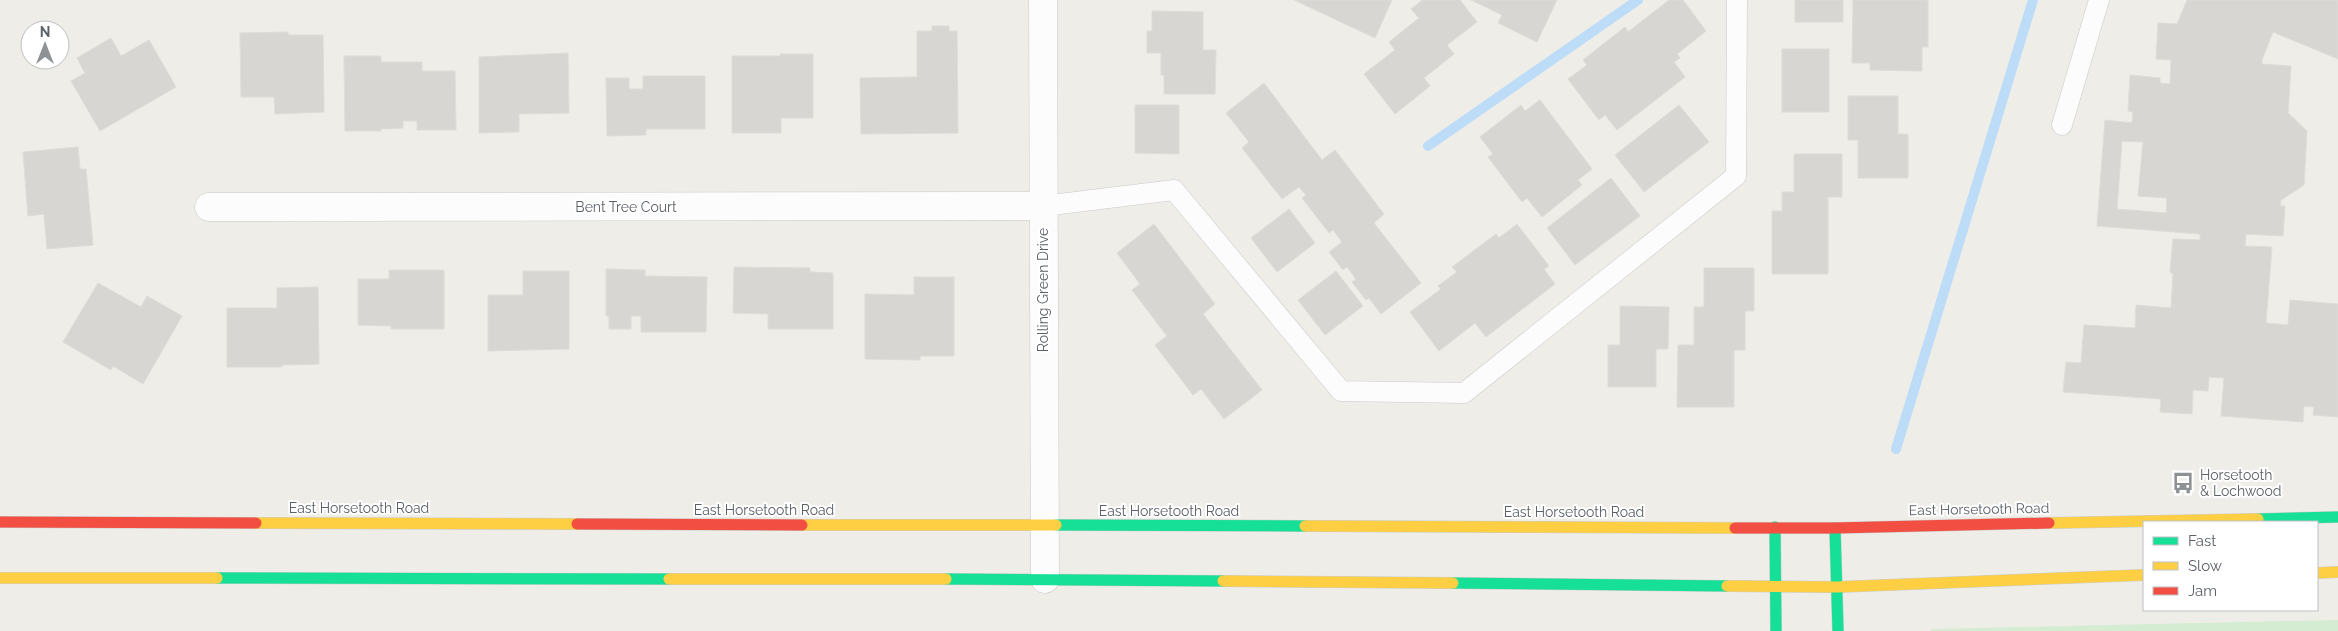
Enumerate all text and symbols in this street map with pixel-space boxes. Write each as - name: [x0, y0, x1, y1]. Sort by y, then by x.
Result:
- north arrow: [20, 20, 70, 70]
- text: N: [40, 24, 50, 40]
- street label: Bent Tree Court: [575, 199, 677, 215]
- street label: Rolling Green Drive: [1035, 228, 1051, 352]
- place label: Horsetooth & Lochwood: [2200, 467, 2281, 499]
- bus stop icon: Horsetooth & Lochwood: [2170, 470, 2196, 496]
- street label: East Horsetooth Road: [289, 500, 429, 516]
- street label: East Horsetooth Road: [1909, 500, 2049, 518]
- street label: East Horsetooth Road: [694, 502, 834, 518]
- street label: East Horsetooth Road: [1099, 503, 1239, 519]
- street label: East Horsetooth Road: [1504, 504, 1644, 520]
- legend: [2143, 521, 2318, 611]
- text: Fast: [2188, 532, 2216, 550]
- text: Slow: [2188, 557, 2222, 575]
- text: Jam: [2188, 582, 2217, 600]

